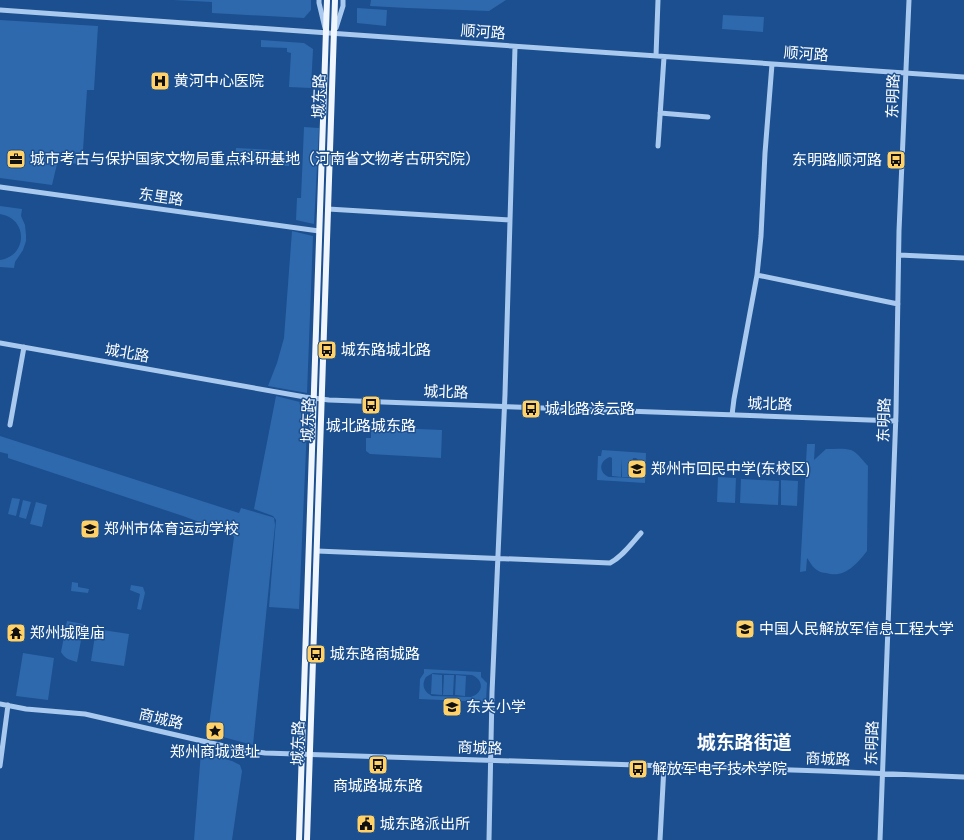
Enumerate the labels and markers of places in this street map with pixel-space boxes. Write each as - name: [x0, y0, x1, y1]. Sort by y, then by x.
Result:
- hospital icon: 黄河中心医院: [149, 70, 171, 92]
- place label: 黄河中心医院: [174, 70, 264, 92]
- office icon: 城市考古与保护国家文物局重点科研基地（河南省文物考古研究院）: [5, 148, 27, 170]
- place label: 城市考古与保护国家文物局重点科研基地（河南省文物考古研究院）: [30, 148, 480, 170]
- place label: 东明路顺河路: [792, 149, 882, 171]
- bus stop icon: 东明路顺河路: [885, 149, 907, 171]
- bus stop icon: 城东路城北路: [316, 339, 338, 361]
- place label: 城东路城北路: [341, 339, 431, 361]
- bus stop icon: 城北路城东路: [360, 394, 382, 416]
- bus stop icon: 城北路凌云路: [520, 398, 542, 420]
- place label: 城北路凌云路: [545, 398, 635, 420]
- place label: 城北路城东路: [326, 415, 416, 437]
- school or university icon: 郑州市回民中学(东校区): [626, 458, 648, 480]
- place label: 郑州市回民中学(东校区): [651, 458, 810, 480]
- school or university icon: 郑州市体育运动学校: [79, 518, 101, 540]
- place label: 郑州市体育运动学校: [104, 518, 239, 540]
- school or university icon: 中国人民解放军信息工程大学: [734, 618, 756, 640]
- place label: 中国人民解放军信息工程大学: [759, 618, 954, 640]
- temple icon: 郑州城隍庙: [5, 622, 27, 644]
- place label: 郑州城隍庙: [30, 622, 105, 644]
- bus stop icon: 城东路商城路: [305, 643, 327, 665]
- place label: 城东路商城路: [330, 643, 420, 665]
- school or university icon: 东关小学: [441, 696, 463, 718]
- place label: 东关小学: [466, 696, 526, 718]
- place icon: 郑州商城遗址: [204, 720, 226, 742]
- place label: 郑州商城遗址: [170, 741, 260, 763]
- bus stop icon: 商城路城东路: [367, 754, 389, 776]
- bus stop icon: 解放军电子技术学院: [627, 758, 649, 780]
- place label: 解放军电子技术学院: [652, 758, 787, 780]
- place label: 商城路城东路: [333, 775, 423, 797]
- public building icon: 城东路派出所: [355, 813, 377, 835]
- place label: 城东路派出所: [380, 813, 470, 835]

